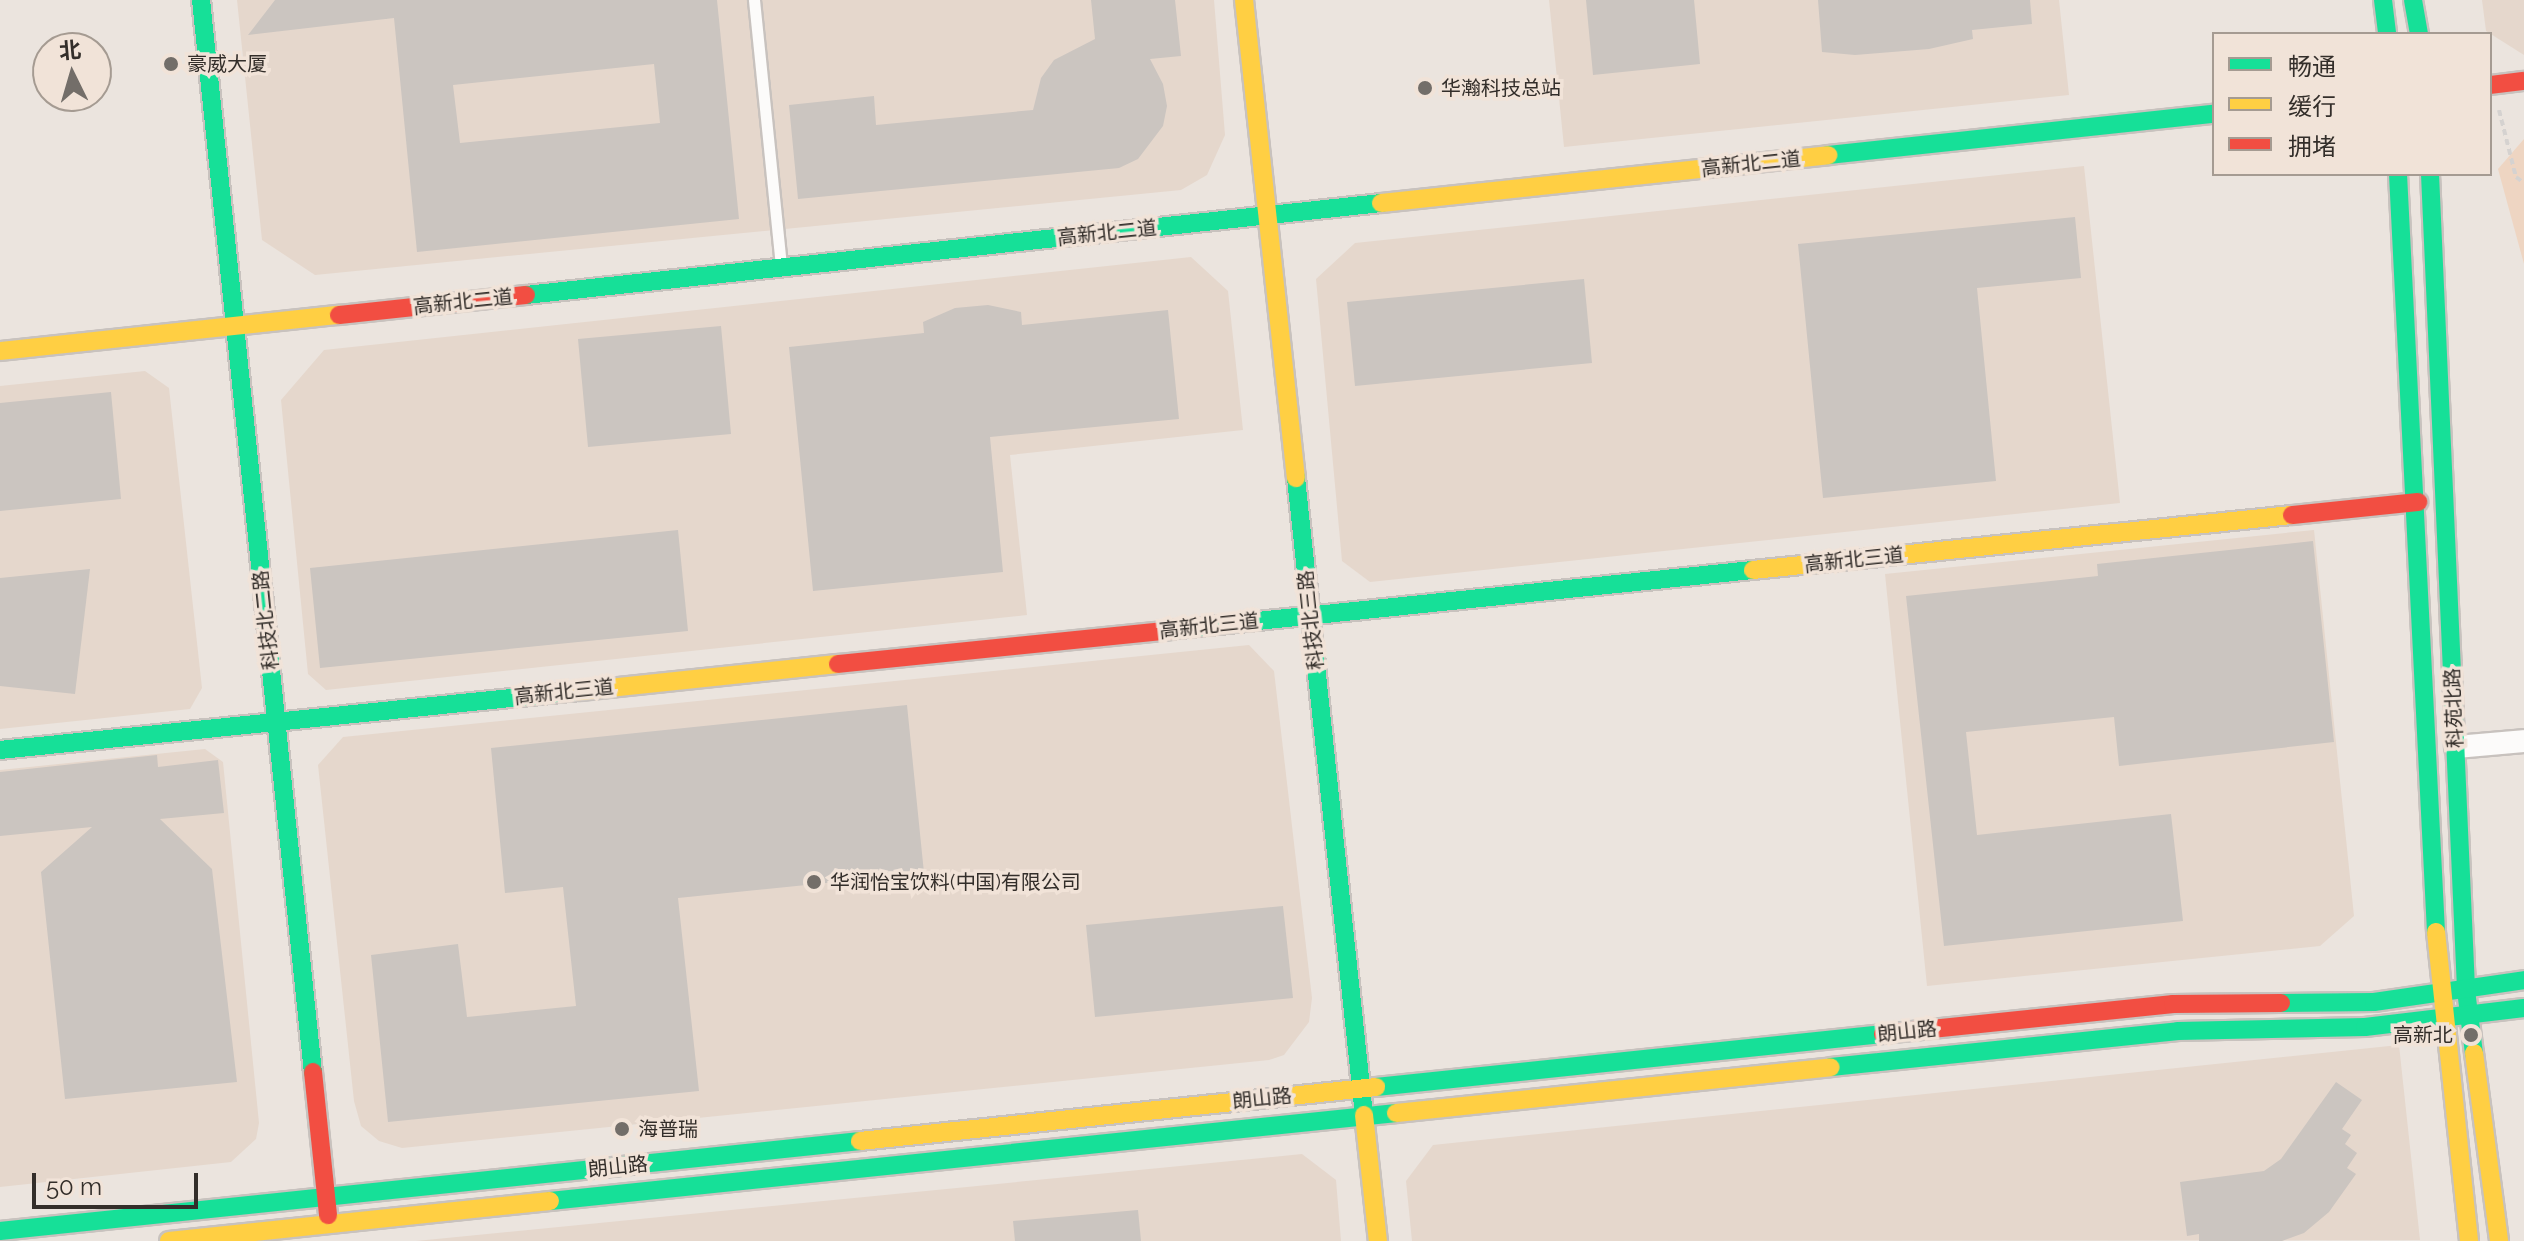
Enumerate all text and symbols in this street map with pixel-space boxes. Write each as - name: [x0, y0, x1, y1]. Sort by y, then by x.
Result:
- north arrow: [32, 32, 112, 112]
- legend: [2212, 32, 2492, 176]
- text: 北: [58, 36, 82, 64]
- place label: 豪威大厦: [187, 52, 267, 76]
- text: 畅通: [2288, 52, 2336, 81]
- marker: 豪威大厦: [162, 55, 180, 73]
- place label: 华瀚科技总站: [1441, 76, 1561, 100]
- marker: 华瀚科技总站: [1416, 79, 1434, 97]
- text: 缓行: [2288, 92, 2336, 121]
- text: 拥堵: [2288, 132, 2336, 161]
- street label: 高新北二道: [1700, 147, 1802, 181]
- street label: 高新北二道: [1056, 216, 1158, 250]
- street label: 高新北二道: [412, 285, 514, 319]
- street label: 高新北三道: [1803, 543, 1905, 577]
- street label: 科技北二路: [249, 569, 283, 671]
- street label: 科技北三路: [1294, 569, 1328, 671]
- street label: 高新北三道: [1158, 609, 1260, 643]
- street label: 科苑北路: [2441, 668, 2467, 748]
- street label: 高新北三道: [513, 675, 615, 709]
- place label: 华润怡宝饮料(中国)有限公司: [830, 870, 1081, 894]
- marker: 华润怡宝饮料(中国)有限公司: [805, 873, 823, 891]
- street label: 朗山路: [1876, 1017, 1938, 1047]
- place label: 高新北: [2393, 1023, 2453, 1047]
- marker: 高新北: [2460, 1024, 2482, 1046]
- street label: 朗山路: [1231, 1084, 1293, 1114]
- place label: 海普瑞: [638, 1117, 698, 1141]
- marker: 海普瑞: [613, 1120, 631, 1138]
- street label: 朗山路: [587, 1152, 649, 1182]
- scale bar: [36, 1157, 202, 1207]
- text: 50 m: [46, 1172, 102, 1201]

